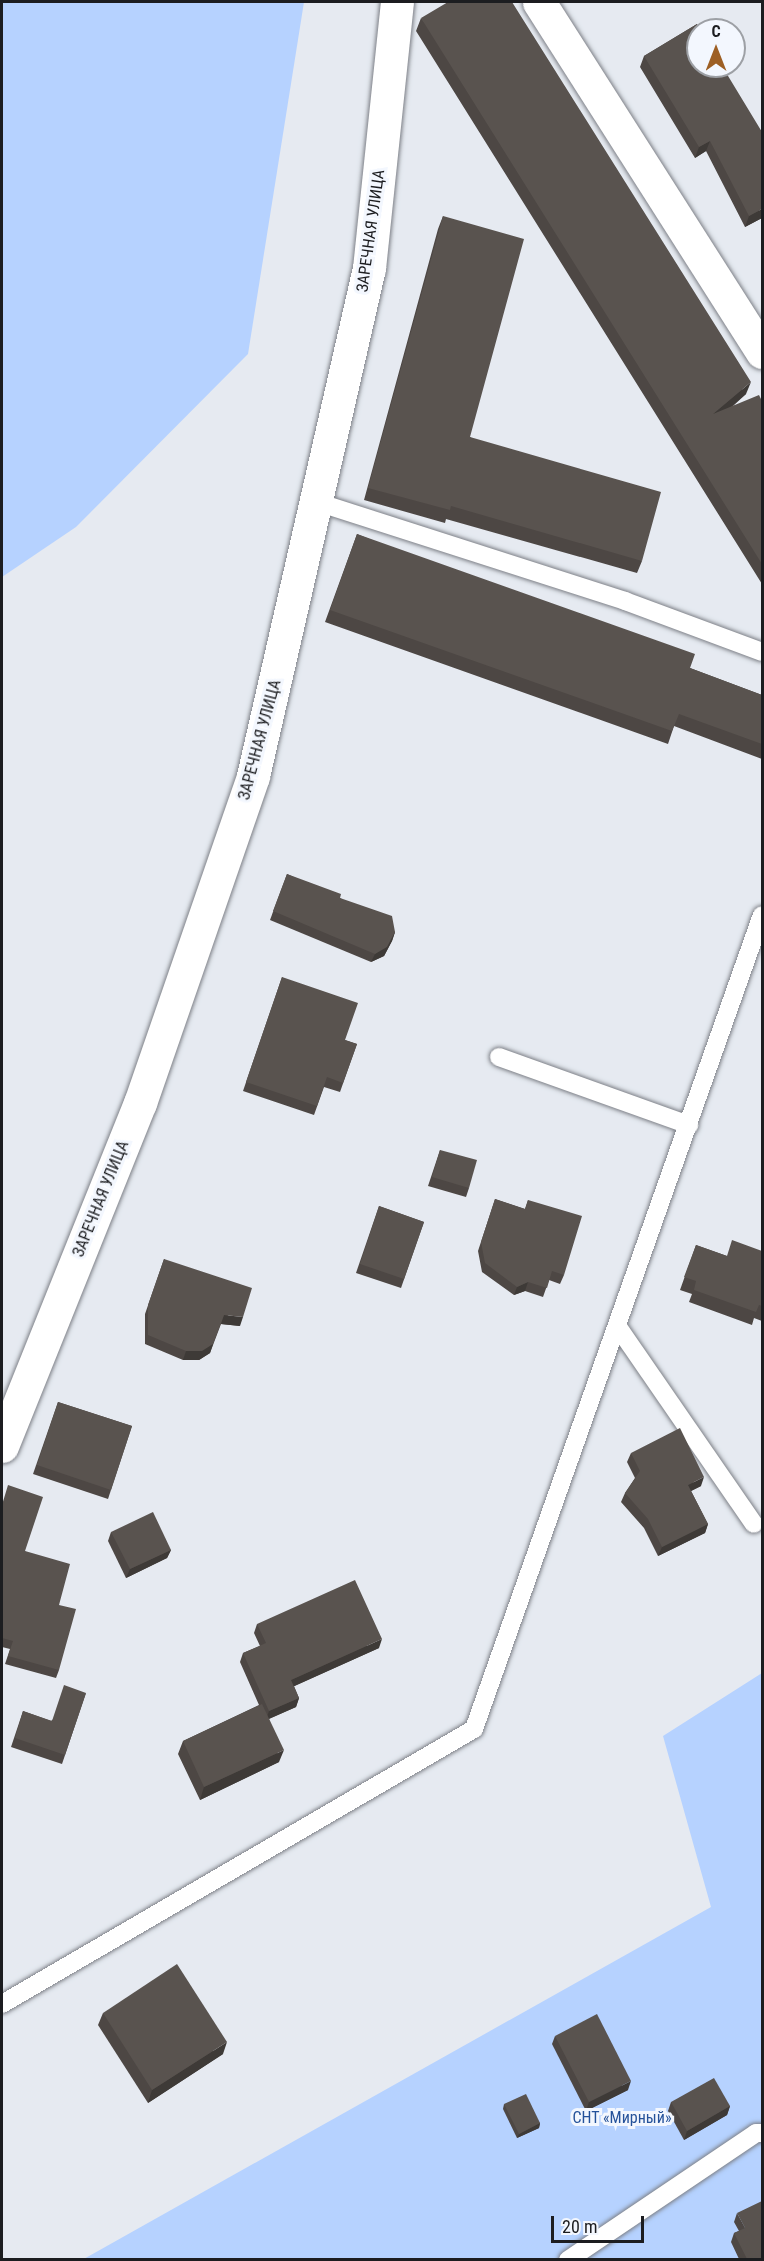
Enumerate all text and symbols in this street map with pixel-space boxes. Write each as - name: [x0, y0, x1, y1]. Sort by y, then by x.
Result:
- north arrow: [686, 18, 746, 78]
- text: С: [711, 22, 721, 41]
- street label: ЗАРЕЧНАЯ УЛИЦА: [353, 168, 389, 294]
- street label: ЗАРЕЧНАЯ УЛИЦА: [235, 678, 285, 802]
- street label: ЗАРЕЧНАЯ УЛИЦА: [69, 1138, 133, 1260]
- park label: СНТ «Мирный»: [572, 2108, 672, 2128]
- scale bar: [554, 2204, 647, 2242]
- text: 20 m: [562, 2216, 597, 2237]

